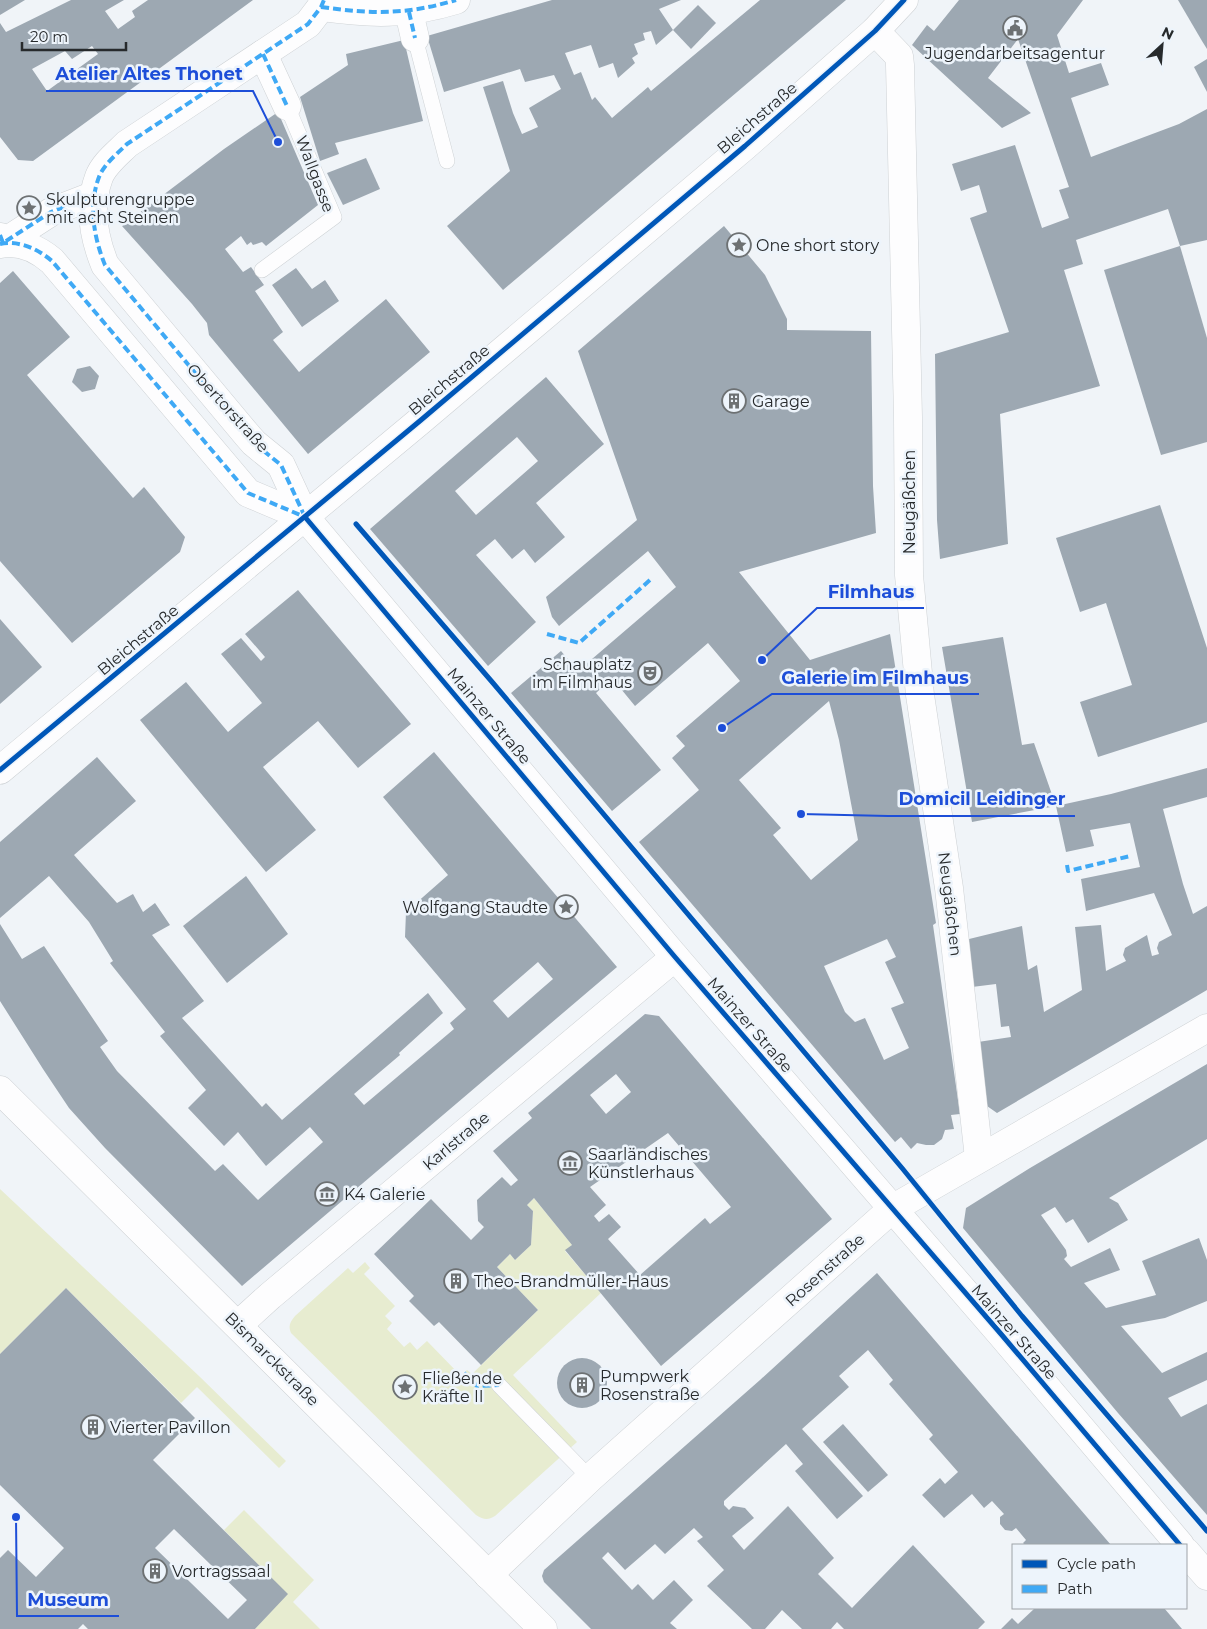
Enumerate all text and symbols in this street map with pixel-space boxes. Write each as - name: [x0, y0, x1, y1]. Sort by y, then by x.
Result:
- public building icon: Jugendarbeitsagentur: [1002, 15, 1028, 41]
- scale bar: [22, 20, 126, 52]
- north arrow: [1137, 20, 1187, 70]
- text: N: [1159, 23, 1177, 44]
- text: 20 m: [30, 27, 68, 46]
- place label: Jugendarbeitsagentur: [924, 44, 1105, 63]
- callout: Atelier Altes Thonet: [46, 58, 253, 91]
- text: Atelier Altes Thonet: [54, 63, 243, 85]
- street label: Bleichstraße: [713, 78, 801, 158]
- street label: Wallgasse: [292, 133, 338, 215]
- place label: Skulpturengruppe mit acht Steinen: [46, 190, 195, 227]
- place icon: Skulpturengruppe mit acht Steinen: [16, 195, 42, 221]
- place icon: One short story: [726, 232, 752, 258]
- place label: One short story: [756, 236, 879, 255]
- street label: Bleichstraße: [405, 341, 493, 419]
- street label: Obertorstraße: [183, 360, 273, 456]
- building icon: Garage: [721, 388, 747, 414]
- place label: Garage: [752, 392, 810, 411]
- street label: Neugäßchen: [900, 450, 919, 554]
- callout: Filmhaus: [817, 575, 924, 608]
- text: Filmhaus: [828, 581, 915, 603]
- street label: Bleichstraße: [94, 601, 182, 679]
- place label: Schauplatz im Filmhaus: [532, 655, 632, 692]
- theatre icon: Schauplatz im Filmhaus: [637, 660, 663, 686]
- callout: Galerie im Filmhaus: [772, 661, 979, 694]
- street label: Mainzer Straße: [443, 664, 535, 768]
- text: Galerie im Filmhaus: [781, 667, 969, 689]
- callout: Domicil Leidinger: [888, 783, 1075, 816]
- text: Domicil Leidinger: [898, 788, 1066, 810]
- street label: Neugäßchen: [934, 851, 966, 957]
- place icon: Wolfgang Staudte: [553, 894, 579, 920]
- place label: Wolfgang Staudte: [402, 898, 548, 917]
- street label: Mainzer Straße: [703, 973, 797, 1077]
- street label: Karlstraße: [419, 1108, 493, 1174]
- place label: Saarländisches Künstlerhaus: [588, 1145, 708, 1182]
- museum icon: Saarländisches Künstlerhaus: [557, 1150, 583, 1176]
- museum icon: K4 Galerie: [314, 1181, 340, 1207]
- place label: K4 Galerie: [344, 1185, 425, 1204]
- street label: Rosenstraße: [782, 1230, 868, 1310]
- building icon: Theo-Brandmüller-Haus: [443, 1268, 469, 1294]
- place label: Theo-Brandmüller-Haus: [474, 1272, 668, 1291]
- street label: Mainzer Straße: [967, 1280, 1061, 1384]
- street label: Bismarckstraße: [221, 1308, 323, 1410]
- place label: Pumpwerk Rosenstraße: [600, 1367, 700, 1404]
- place label: Fließende Kräfte II: [422, 1369, 502, 1406]
- building icon: Pumpwerk Rosenstraße: [569, 1372, 595, 1398]
- place icon: Fließende Kräfte II: [392, 1374, 418, 1400]
- building icon: Vierter Pavillon: [80, 1414, 106, 1440]
- place label: Vierter Pavillon: [110, 1418, 231, 1437]
- legend: [1012, 1544, 1187, 1609]
- text: Cycle path: [1057, 1554, 1136, 1573]
- building icon: Vortragssaal: [142, 1558, 168, 1584]
- place label: Vortragssaal: [172, 1562, 270, 1581]
- text: Path: [1057, 1579, 1093, 1598]
- callout: Museum: [17, 1583, 119, 1616]
- text: Museum: [27, 1589, 109, 1611]

